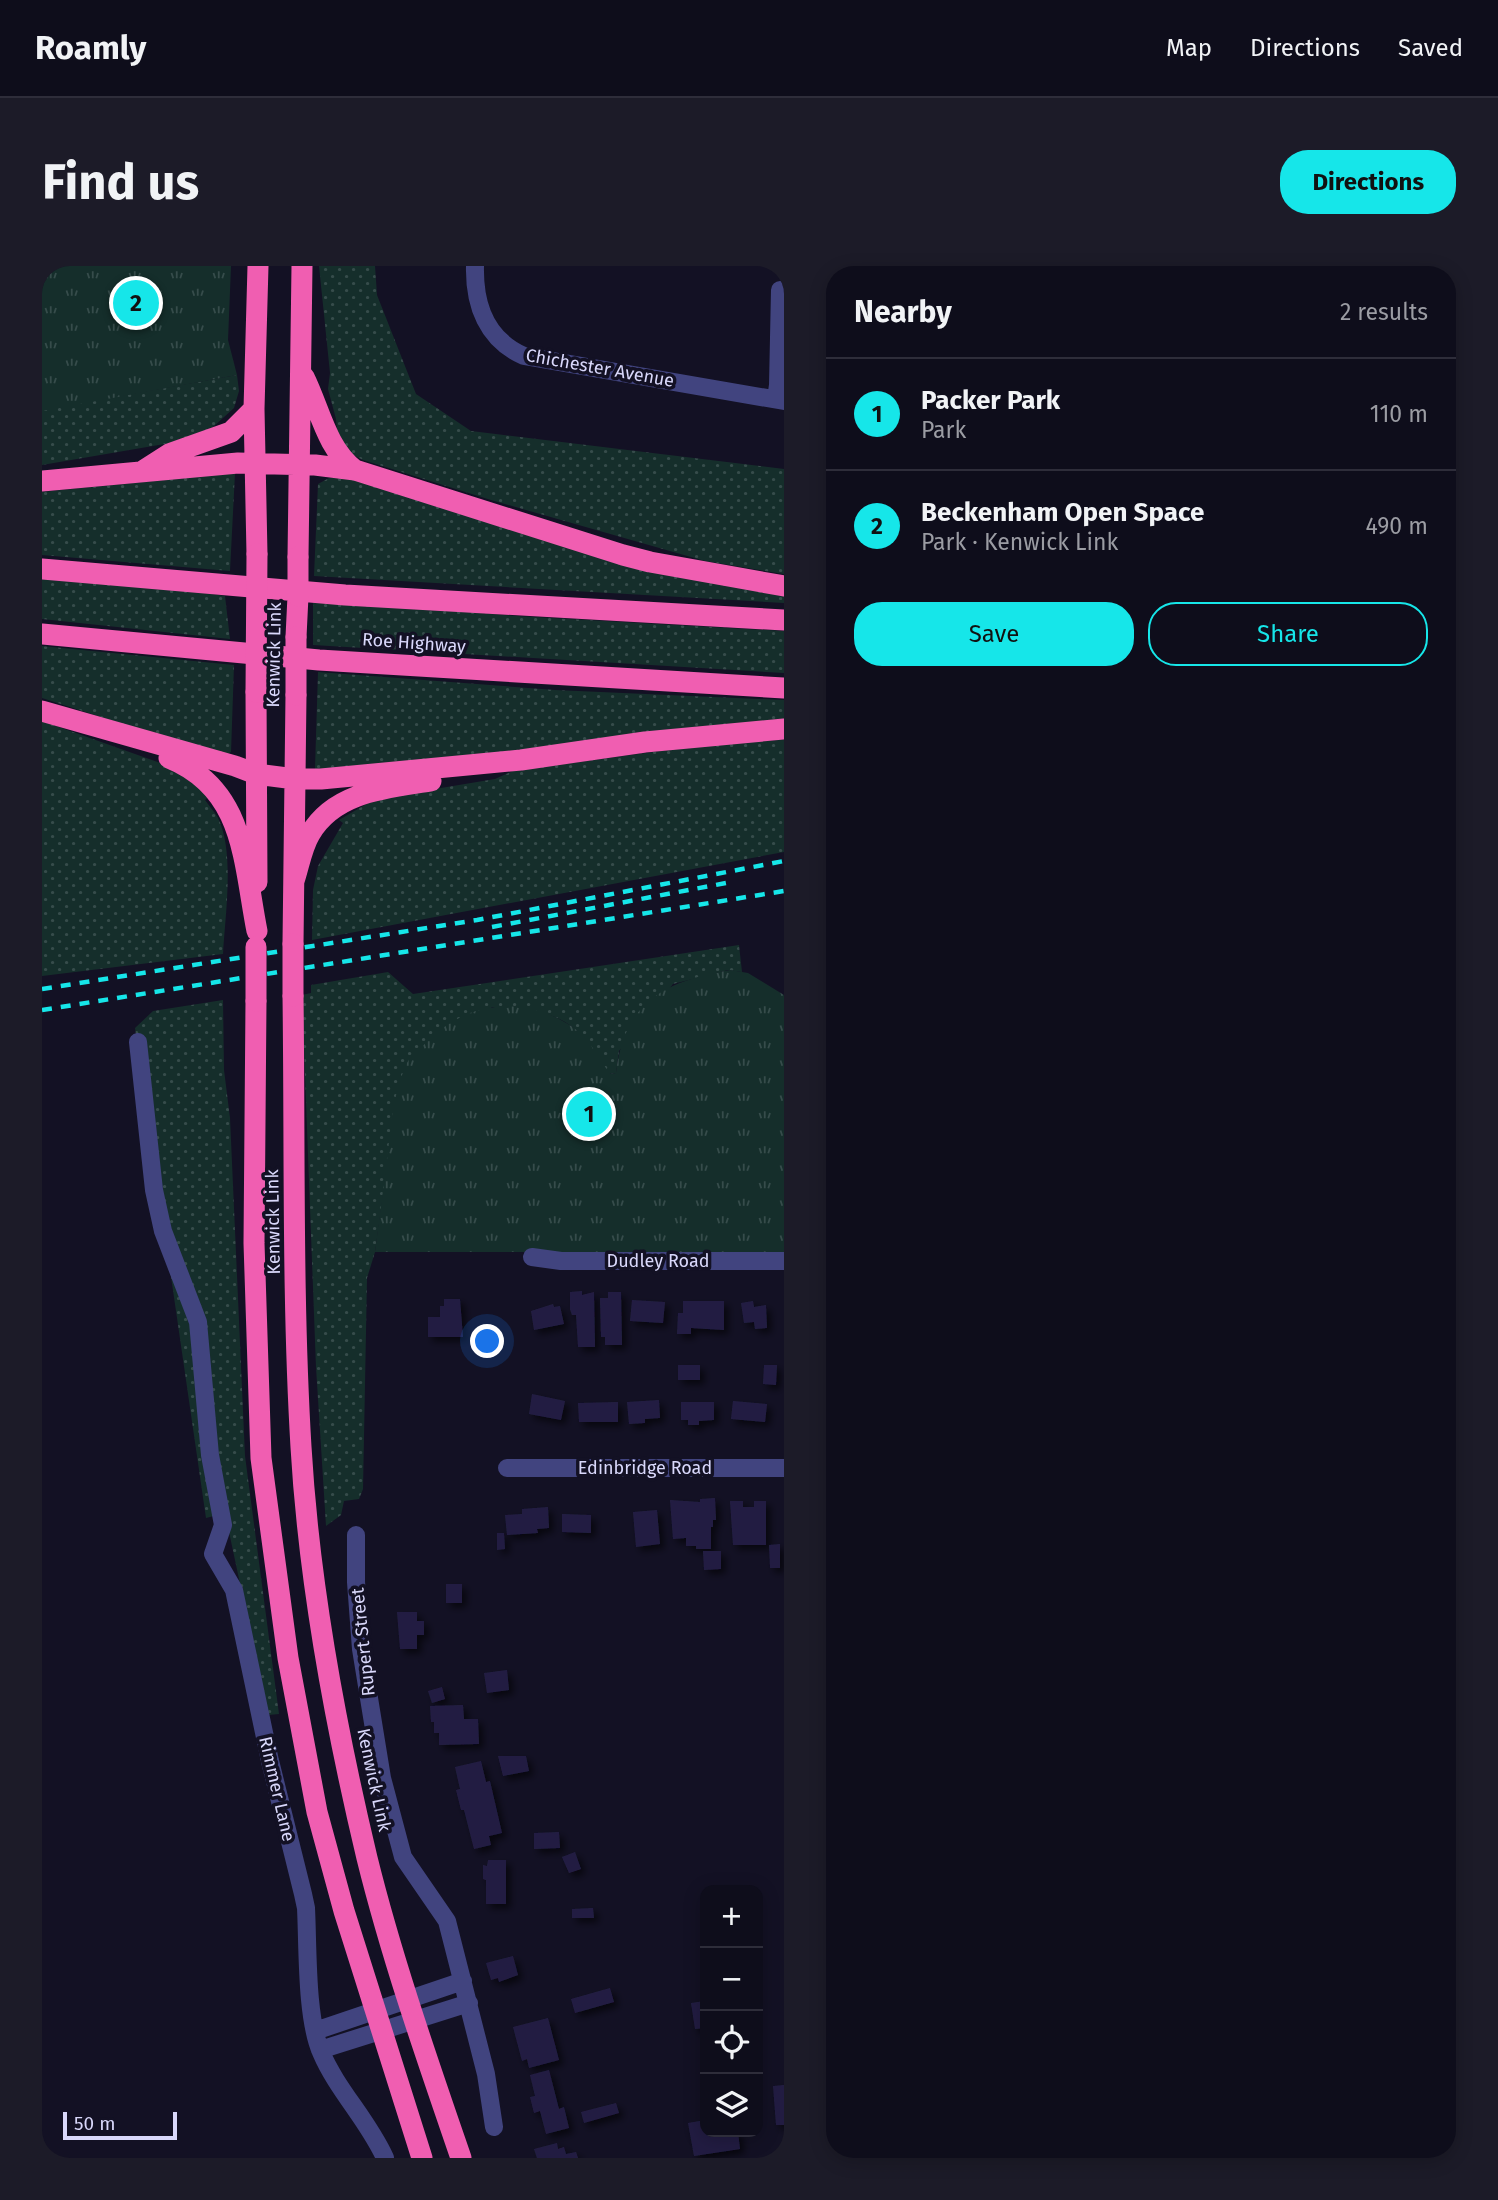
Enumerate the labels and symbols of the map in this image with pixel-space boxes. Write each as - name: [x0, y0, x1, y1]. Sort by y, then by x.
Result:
- pin: 2: [113, 277, 159, 329]
- street label: Chichester Avenue: [524, 344, 676, 392]
- street label: Kenwick Link: [262, 601, 286, 708]
- street label: Roe Highway: [361, 628, 467, 658]
- pin: 1: [566, 1088, 612, 1140]
- street label: Kenwick Link: [261, 1168, 285, 1275]
- street label: Dudley Road: [607, 1250, 709, 1272]
- your location: [470, 1324, 504, 1358]
- street label: Edinbridge Road: [578, 1457, 712, 1479]
- street label: Rupert Street: [346, 1586, 380, 1697]
- street label: Kenwick Link: [352, 1726, 396, 1834]
- street label: Rimmer Lane: [254, 1734, 300, 1844]
- scale bar: [63, 2109, 177, 2141]

